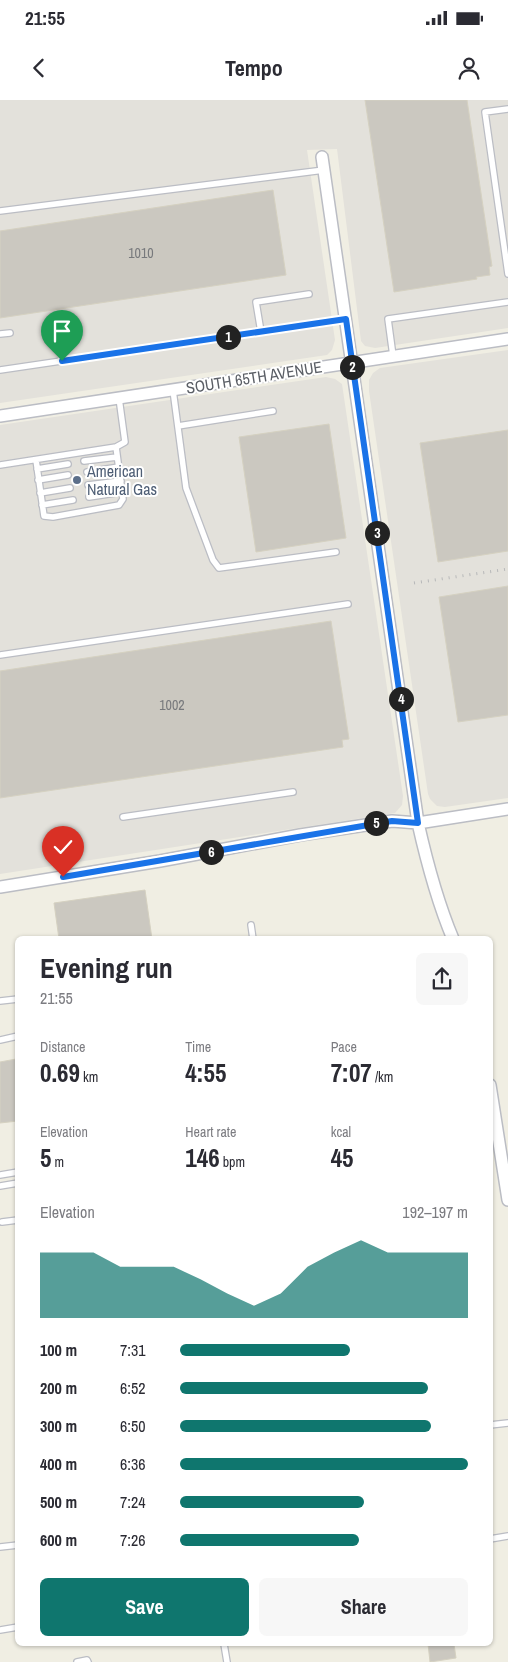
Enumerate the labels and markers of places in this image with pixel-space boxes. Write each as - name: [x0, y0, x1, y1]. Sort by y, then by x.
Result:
- pin: [41, 310, 83, 361]
- pin: 1: [216, 324, 240, 350]
- pin: 2: [340, 354, 364, 380]
- place label: American Natural Gas: [86, 460, 157, 500]
- marker: American Natural Gas: [71, 474, 83, 486]
- pin: 3: [364, 520, 390, 546]
- pin: 4: [388, 686, 414, 712]
- pin: 5: [364, 810, 388, 836]
- pin: [42, 826, 84, 877]
- pin: 6: [198, 840, 224, 864]

